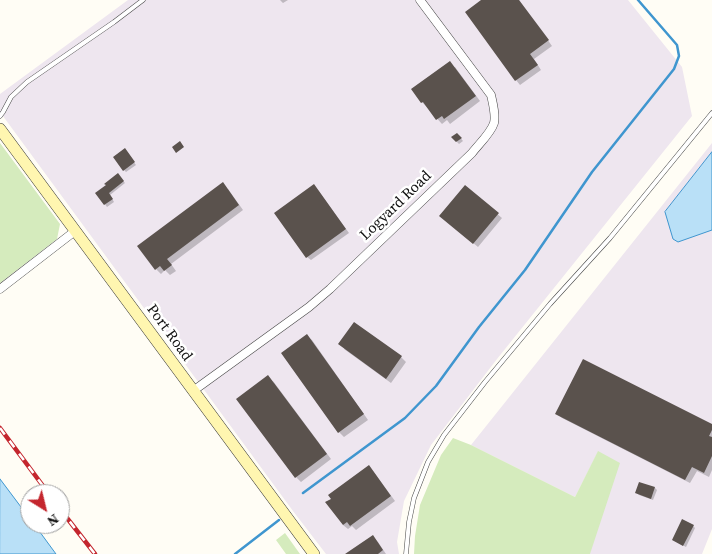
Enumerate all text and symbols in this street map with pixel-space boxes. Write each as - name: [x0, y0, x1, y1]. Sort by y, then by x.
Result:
- street label: Logyard Road: [357, 167, 435, 245]
- street label: Port Road: [142, 301, 196, 365]
- north arrow: [20, 484, 70, 534]
- text: N: [43, 509, 63, 531]

